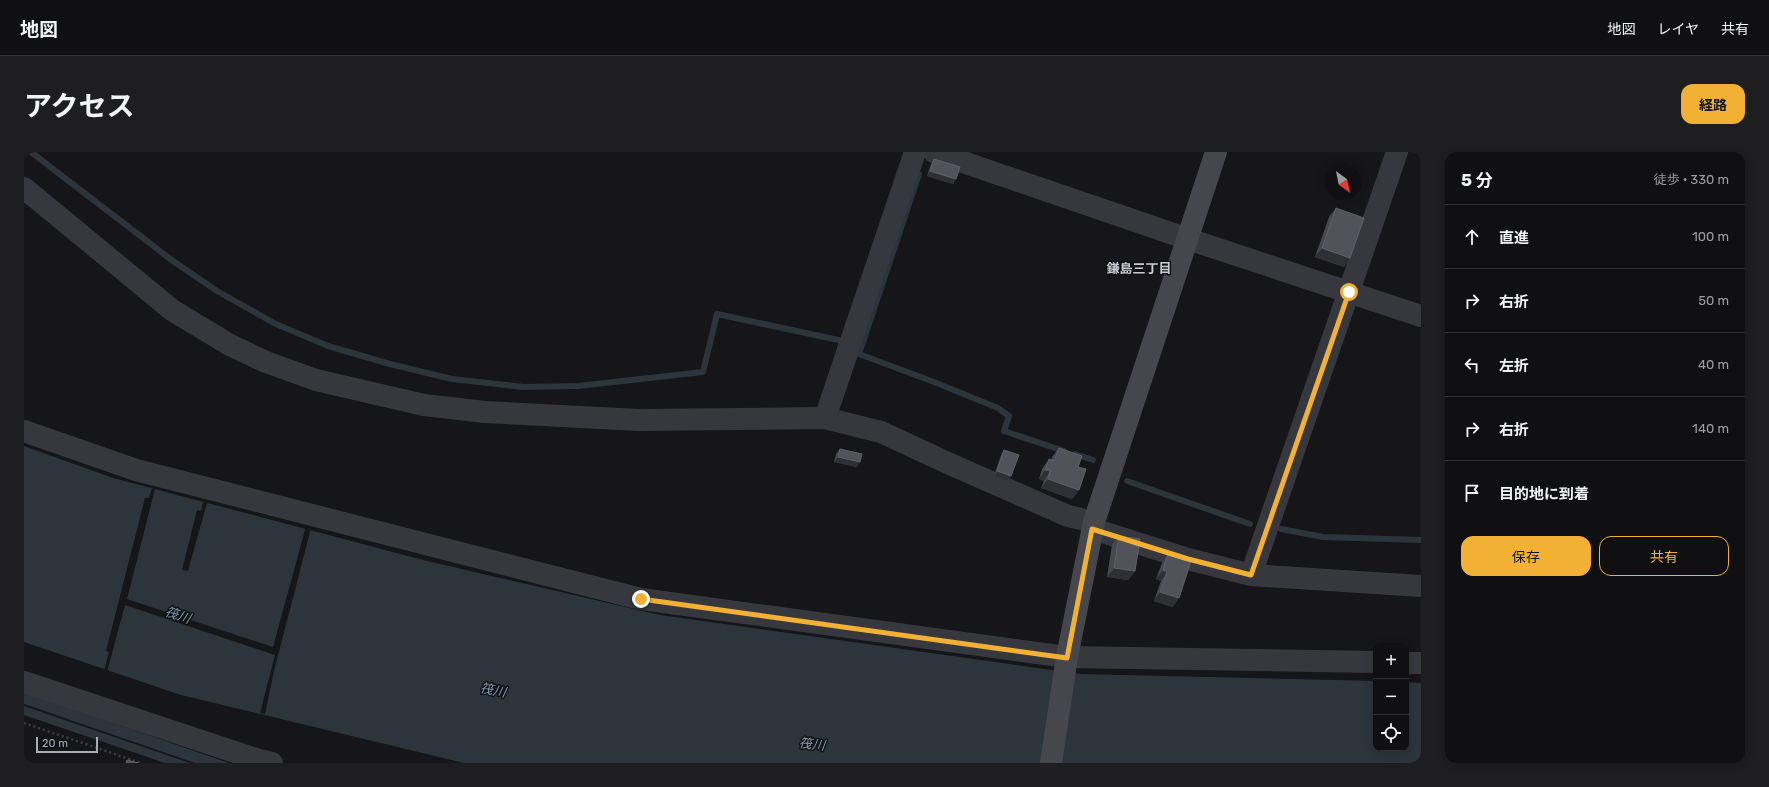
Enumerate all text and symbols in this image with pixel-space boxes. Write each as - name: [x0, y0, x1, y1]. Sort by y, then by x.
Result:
- text: 地図: [20, 18, 58, 41]
- text: 地図: [1607, 21, 1635, 38]
- text: レイヤ: [1657, 21, 1699, 38]
- text: 共有: [1721, 21, 1749, 38]
- button: 経路: [1681, 84, 1745, 124]
- text: アクセス: [24, 90, 135, 123]
- north arrow: [1325, 164, 1361, 200]
- text: 5 分: [1461, 170, 1493, 190]
- text: 徒歩 · 330 m: [1654, 172, 1729, 187]
- icon: ahead: [1461, 226, 1483, 248]
- text: 直進: [1499, 229, 1529, 247]
- text: 100 m: [1692, 229, 1729, 244]
- district label: 鎌島三丁目: [1106, 261, 1172, 276]
- route start: [1340, 283, 1358, 301]
- icon: right: [1461, 290, 1483, 312]
- text: 右折: [1499, 293, 1529, 311]
- text: 50 m: [1698, 293, 1729, 308]
- icon: left: [1461, 354, 1483, 376]
- text: 左折: [1499, 357, 1529, 375]
- text: 40 m: [1698, 357, 1729, 372]
- icon: right: [1461, 418, 1483, 440]
- text: 右折: [1499, 421, 1529, 439]
- text: 140 m: [1692, 421, 1729, 436]
- icon: arrive: [1461, 482, 1483, 504]
- text: 目的地に到着: [1499, 485, 1589, 503]
- button: 保存: [1461, 536, 1591, 576]
- button: 共有: [1599, 536, 1729, 576]
- route end: [632, 590, 650, 608]
- water label: 筏川: [163, 604, 195, 627]
- map controls: [1373, 643, 1409, 751]
- button: +: [1373, 643, 1409, 679]
- button: −: [1373, 679, 1409, 715]
- water label: 筏川: [479, 680, 509, 700]
- button: locate: [1373, 715, 1409, 751]
- scale bar: [36, 735, 98, 754]
- water label: 筏川: [798, 735, 828, 753]
- text: 20 m: [42, 737, 68, 750]

